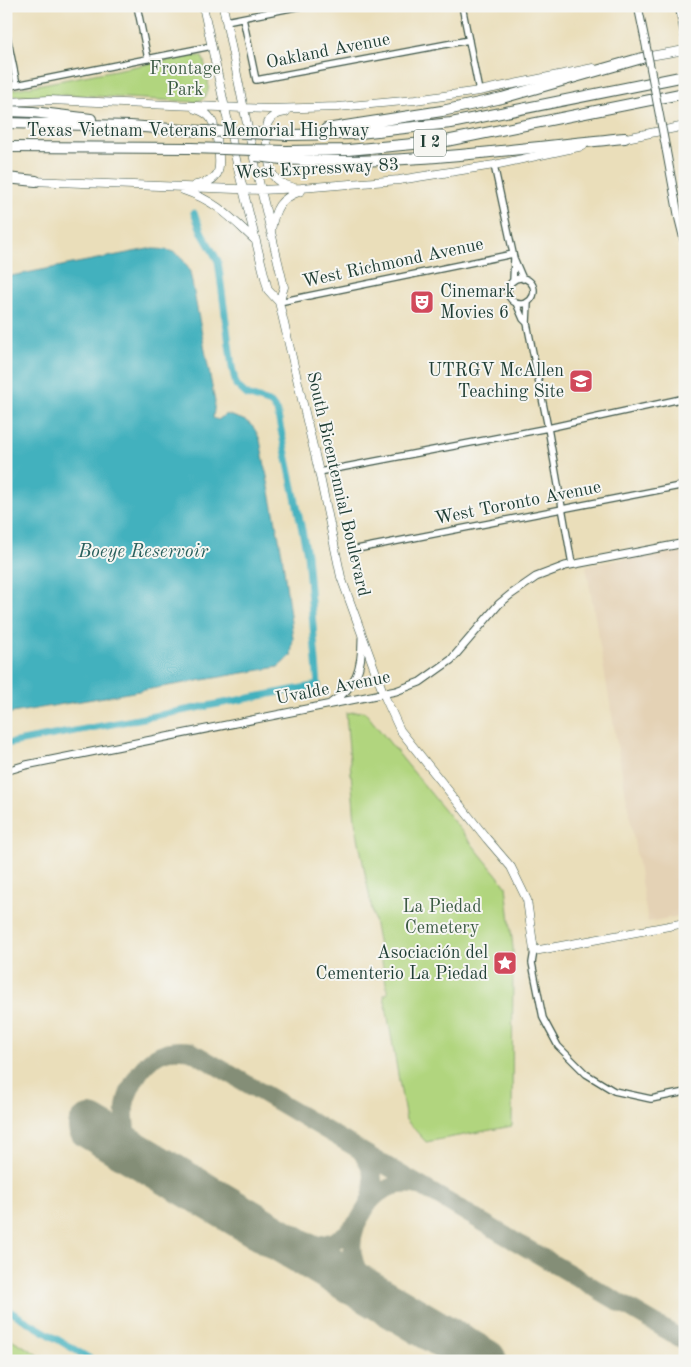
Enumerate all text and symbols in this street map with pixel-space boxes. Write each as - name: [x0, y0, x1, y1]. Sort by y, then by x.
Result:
- street label: Oakland Avenue: [264, 30, 392, 72]
- park label: Frontage Park: [149, 60, 221, 99]
- street label: Texas Vietnam Veterans Memorial Highway: [26, 122, 370, 140]
- road number: I 2: [414, 130, 446, 156]
- street label: West Expressway 83: [234, 156, 400, 182]
- street label: West Richmond Avenue: [301, 235, 485, 291]
- place label: Cinemark Movies 6: [440, 283, 515, 322]
- theatre icon: Cinemark Movies 6: [409, 289, 435, 315]
- place label: UTRGV McAllen Teaching Site: [428, 362, 564, 401]
- school or university icon: UTRGV McAllen Teaching Site: [568, 368, 594, 394]
- street label: South Bicentennial Boulevard: [303, 370, 373, 598]
- street label: West Toronto Avenue: [433, 478, 603, 528]
- water label: Boeye Reservoir: [77, 543, 209, 562]
- street label: Uvalde Avenue: [274, 668, 392, 708]
- park label: La Piedad Cemetery: [402, 898, 482, 937]
- place label: Asociación del Cementerio La Piedad: [316, 944, 488, 983]
- place icon: Asociación del Cementerio La Piedad: [492, 950, 518, 976]

